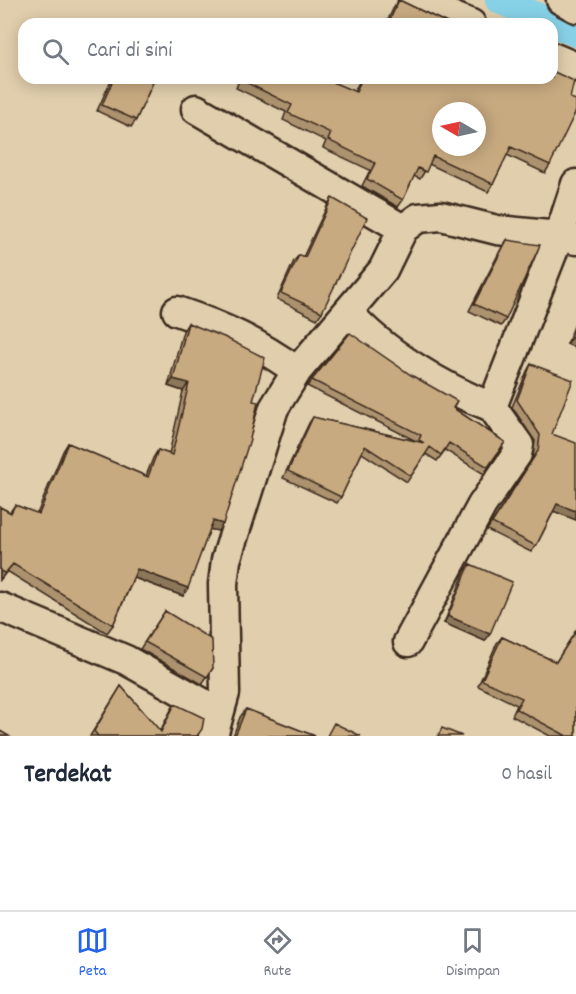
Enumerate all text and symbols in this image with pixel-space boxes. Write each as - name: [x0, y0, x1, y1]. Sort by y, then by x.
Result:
- search box: [18, 18, 558, 84]
- icon: search: [39, 35, 72, 68]
- text: Cari di sini: [87, 36, 172, 67]
- north arrow: [432, 102, 486, 156]
- text: Terdekat: [24, 757, 112, 794]
- text: 0 hasil: [501, 761, 552, 789]
- tab: Peta: [76, 924, 109, 983]
- tab: Rute: [261, 924, 294, 983]
- tab: Disimpan: [446, 924, 500, 983]

